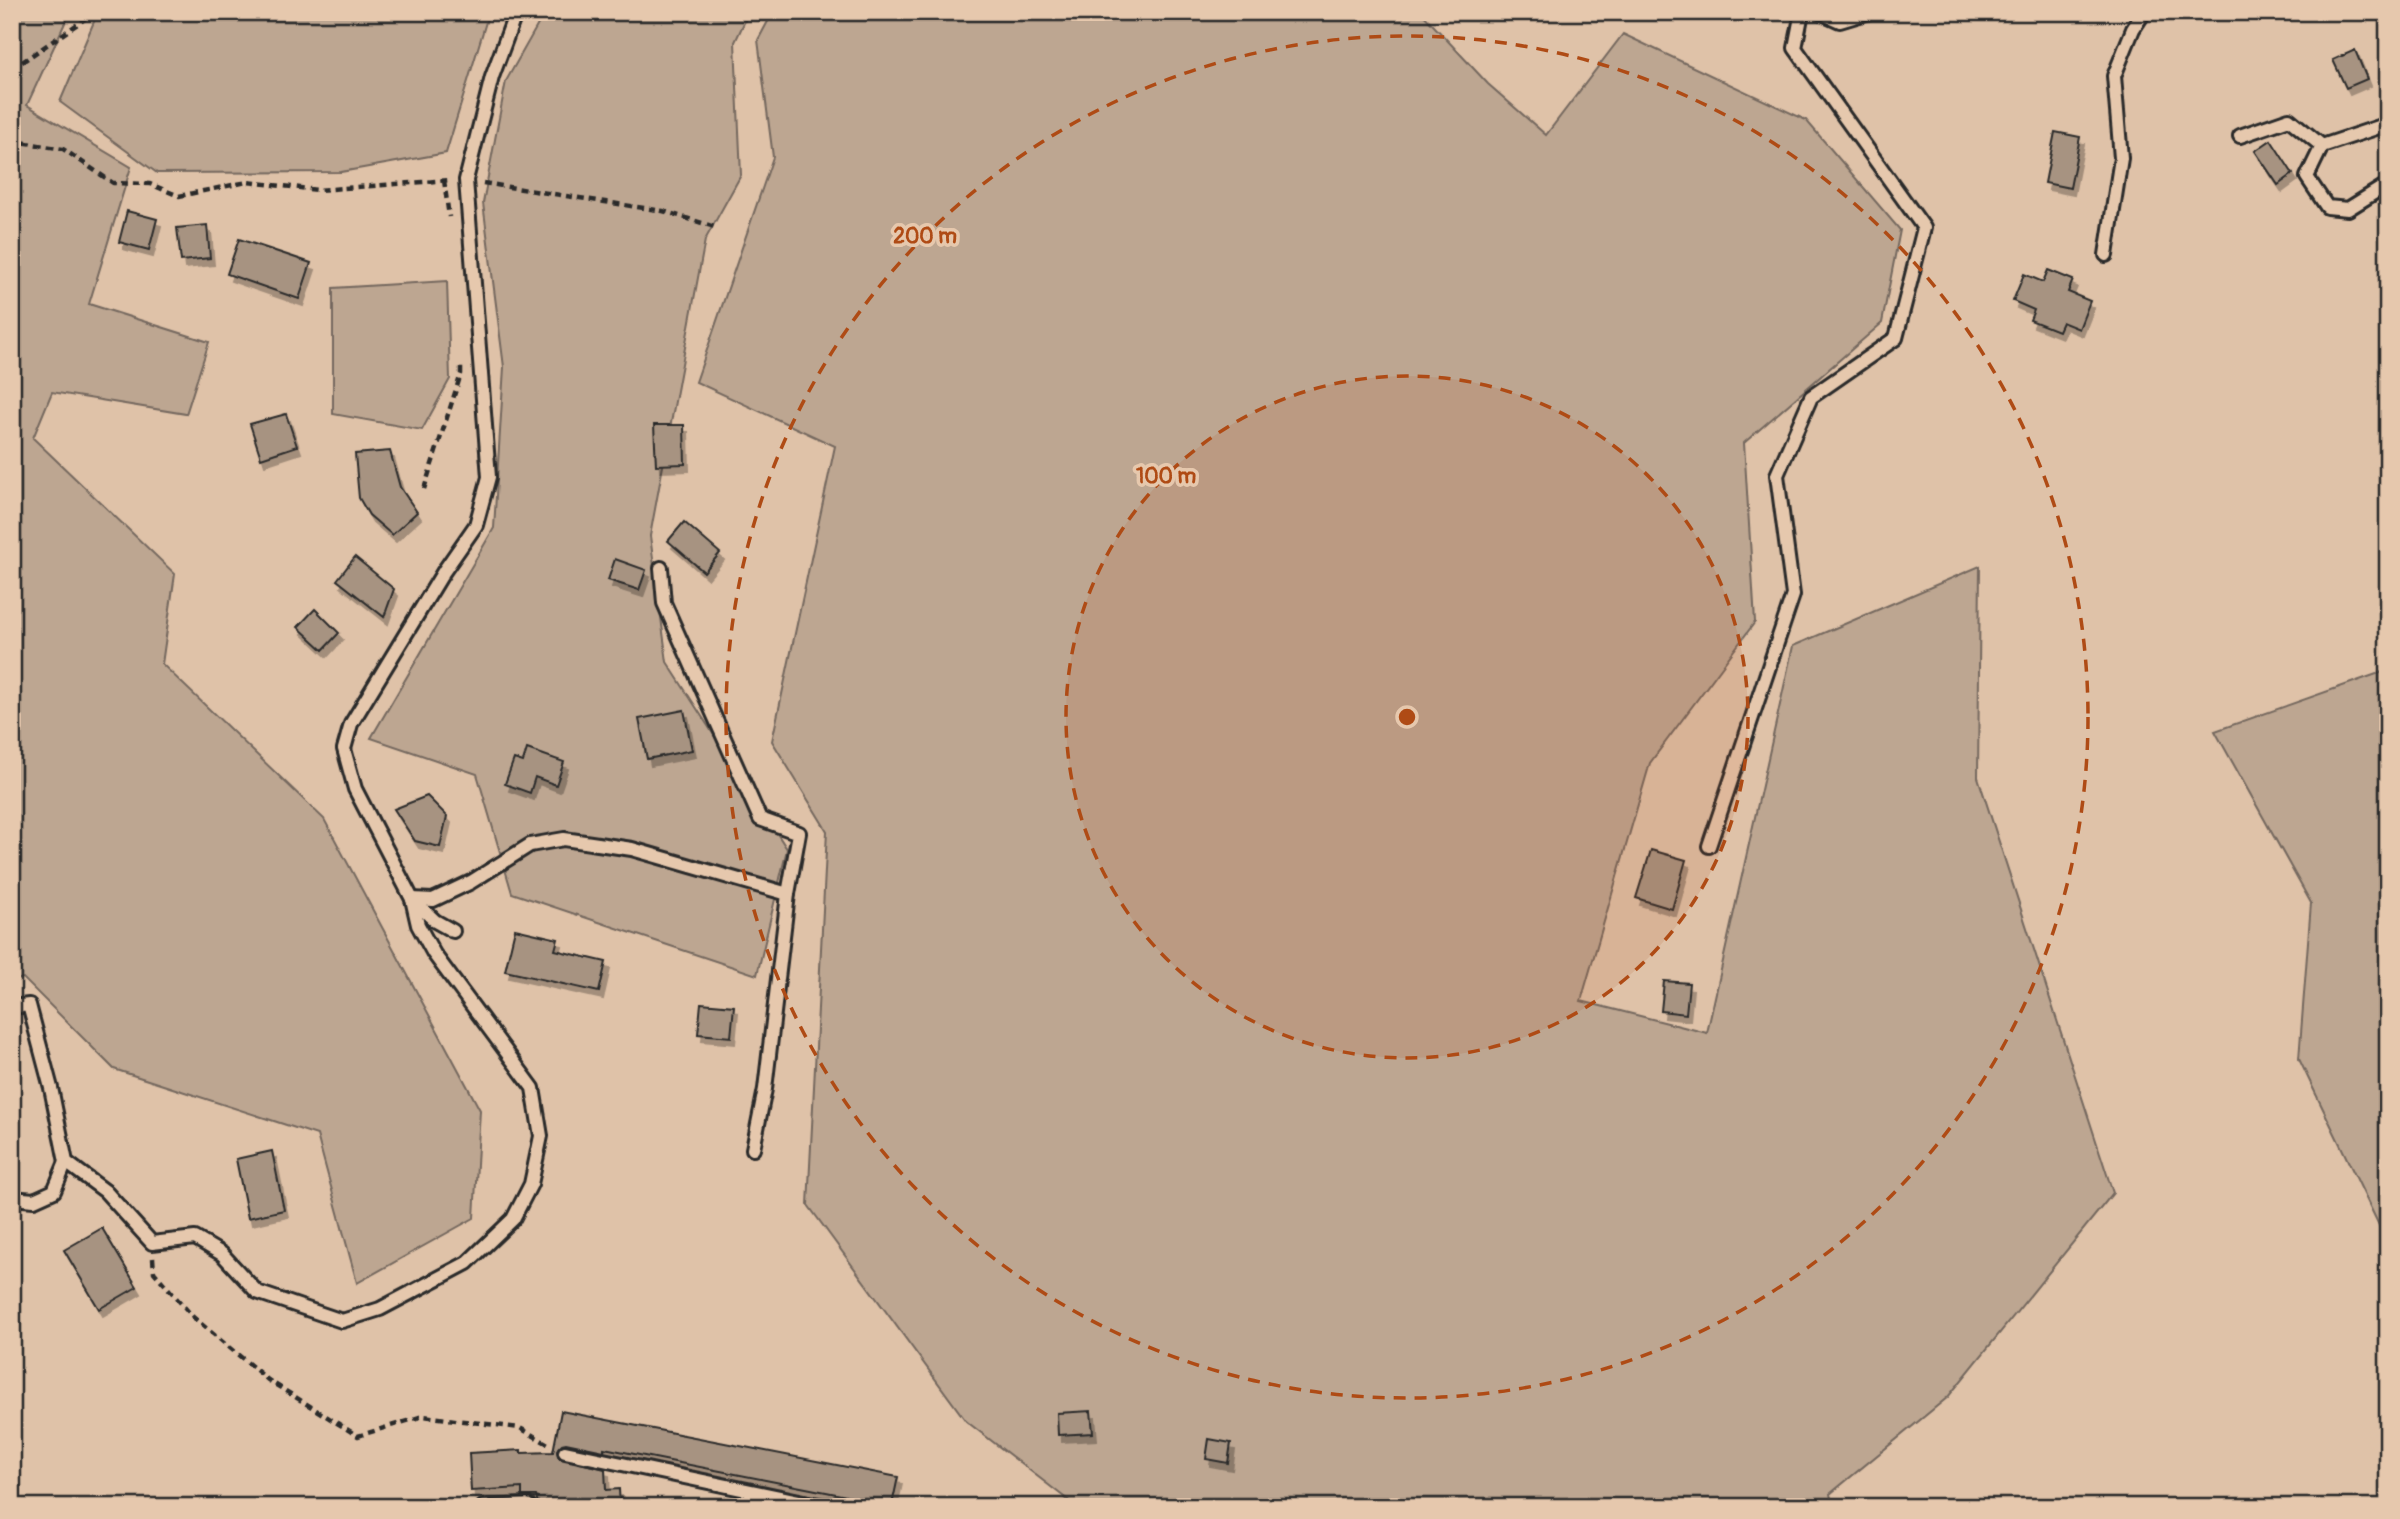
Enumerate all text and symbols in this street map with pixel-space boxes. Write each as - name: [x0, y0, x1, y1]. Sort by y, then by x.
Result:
- text: 200 m: [893, 223, 957, 250]
- text: 100 m: [1136, 463, 1196, 490]
- centre of rings: [1395, 705, 1419, 729]

